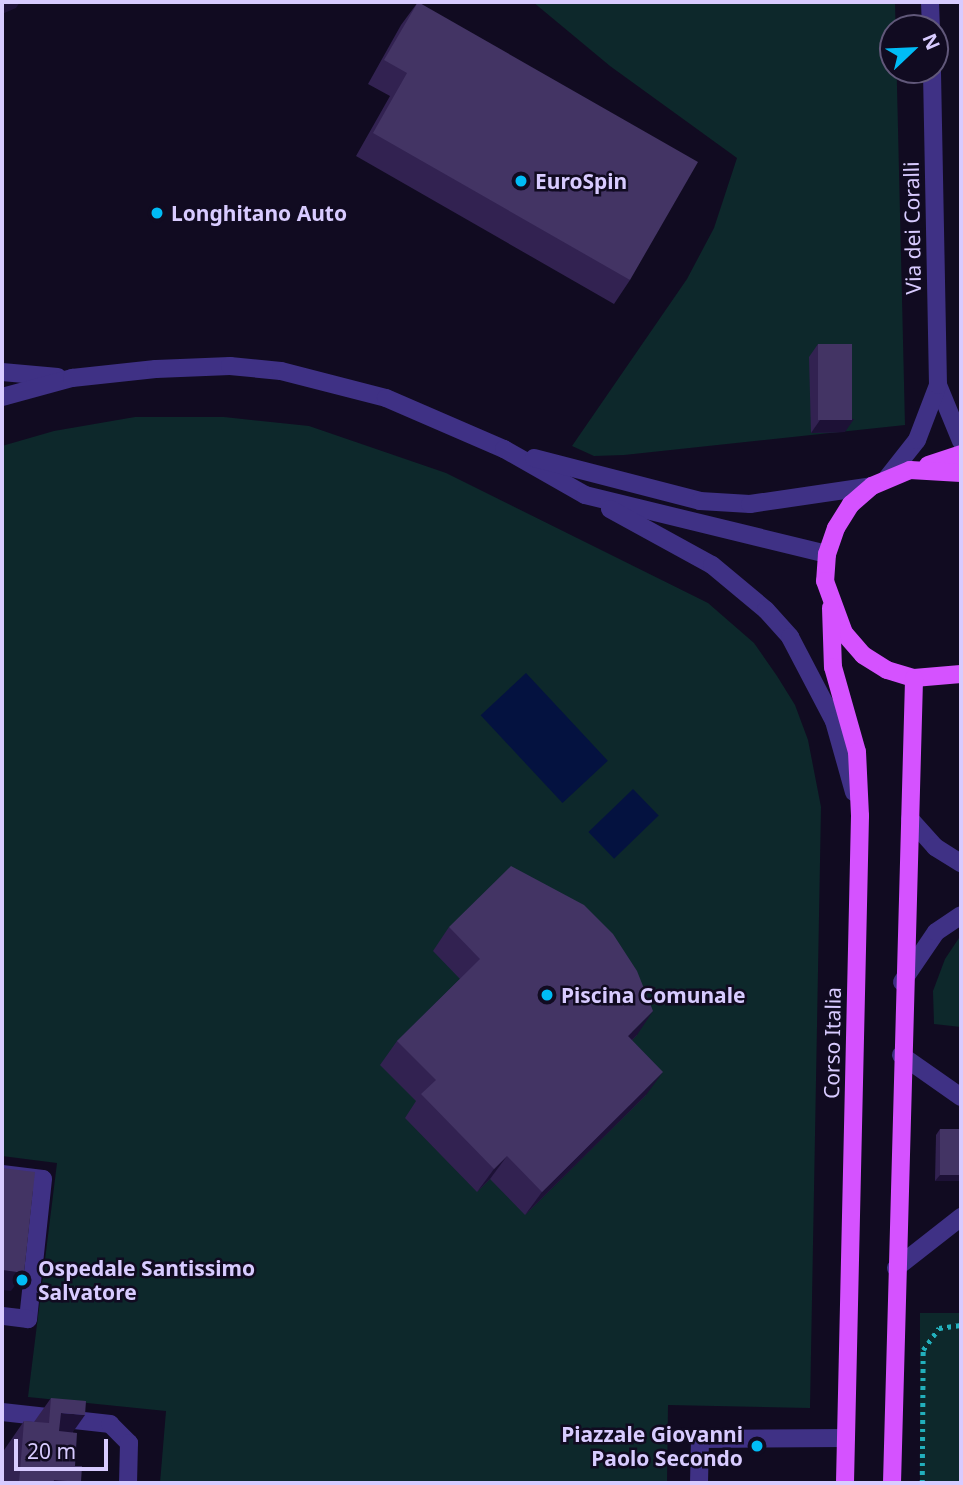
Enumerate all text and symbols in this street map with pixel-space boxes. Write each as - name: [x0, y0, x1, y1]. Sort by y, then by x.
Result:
- north arrow: [879, 14, 949, 84]
- text: N: [917, 29, 946, 54]
- street label: Via dei Coralli: [898, 161, 926, 295]
- place label: EuroSpin: [535, 168, 627, 194]
- marker: EuroSpin: [513, 173, 529, 189]
- place label: Longhitano Auto: [171, 200, 347, 226]
- marker: Longhitano Auto: [149, 205, 165, 221]
- place label: Piscina Comunale: [561, 982, 745, 1008]
- marker: Piscina Comunale: [539, 987, 555, 1003]
- street label: Corso Italia: [818, 987, 846, 1099]
- place label: Ospedale Santissimo Salvatore: [38, 1255, 255, 1305]
- marker: Ospedale Santissimo Salvatore: [12, 1270, 32, 1290]
- place label: Piazzale Giovanni Paolo Secondo: [561, 1421, 743, 1471]
- scale bar: [18, 1426, 112, 1470]
- text: 20 m: [27, 1437, 76, 1465]
- marker: Piazzale Giovanni Paolo Secondo: [749, 1438, 765, 1454]

